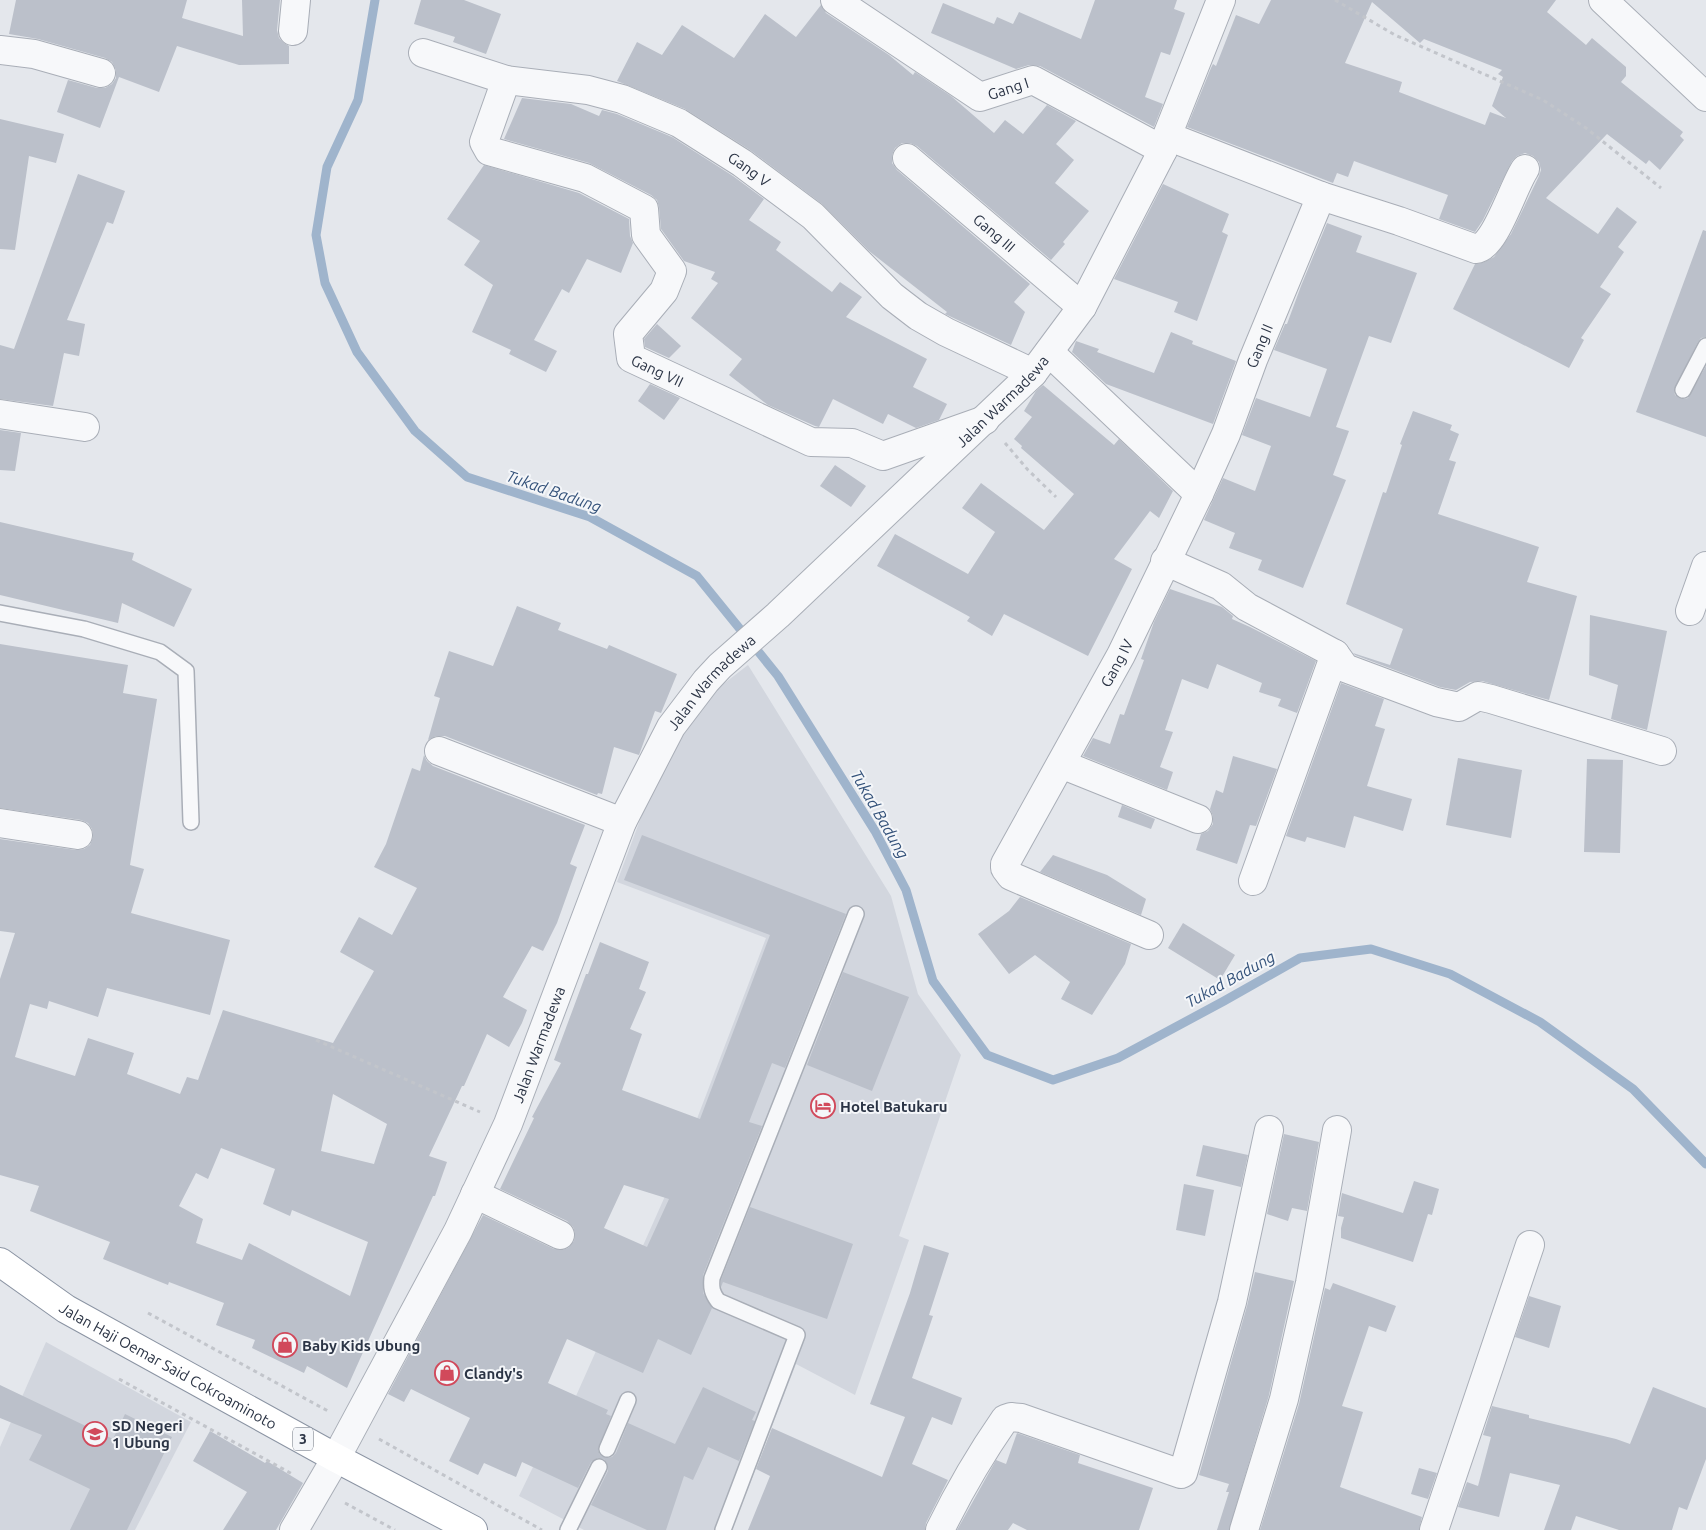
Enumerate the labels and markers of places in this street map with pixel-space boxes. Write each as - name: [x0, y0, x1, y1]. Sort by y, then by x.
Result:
- hotel icon: Hotel Batukaru: [810, 1093, 836, 1119]
- place label: Hotel Batukaru: [840, 1098, 948, 1115]
- shop icon: Baby Kids Ubung: [272, 1332, 298, 1358]
- place label: Baby Kids Ubung: [302, 1337, 420, 1354]
- shop icon: Clandy's: [434, 1360, 460, 1386]
- place label: Clandy's: [464, 1365, 523, 1382]
- place label: SD Negeri 1 Ubung: [112, 1417, 183, 1451]
- school or university icon: SD Negeri 1 Ubung: [82, 1421, 108, 1447]

